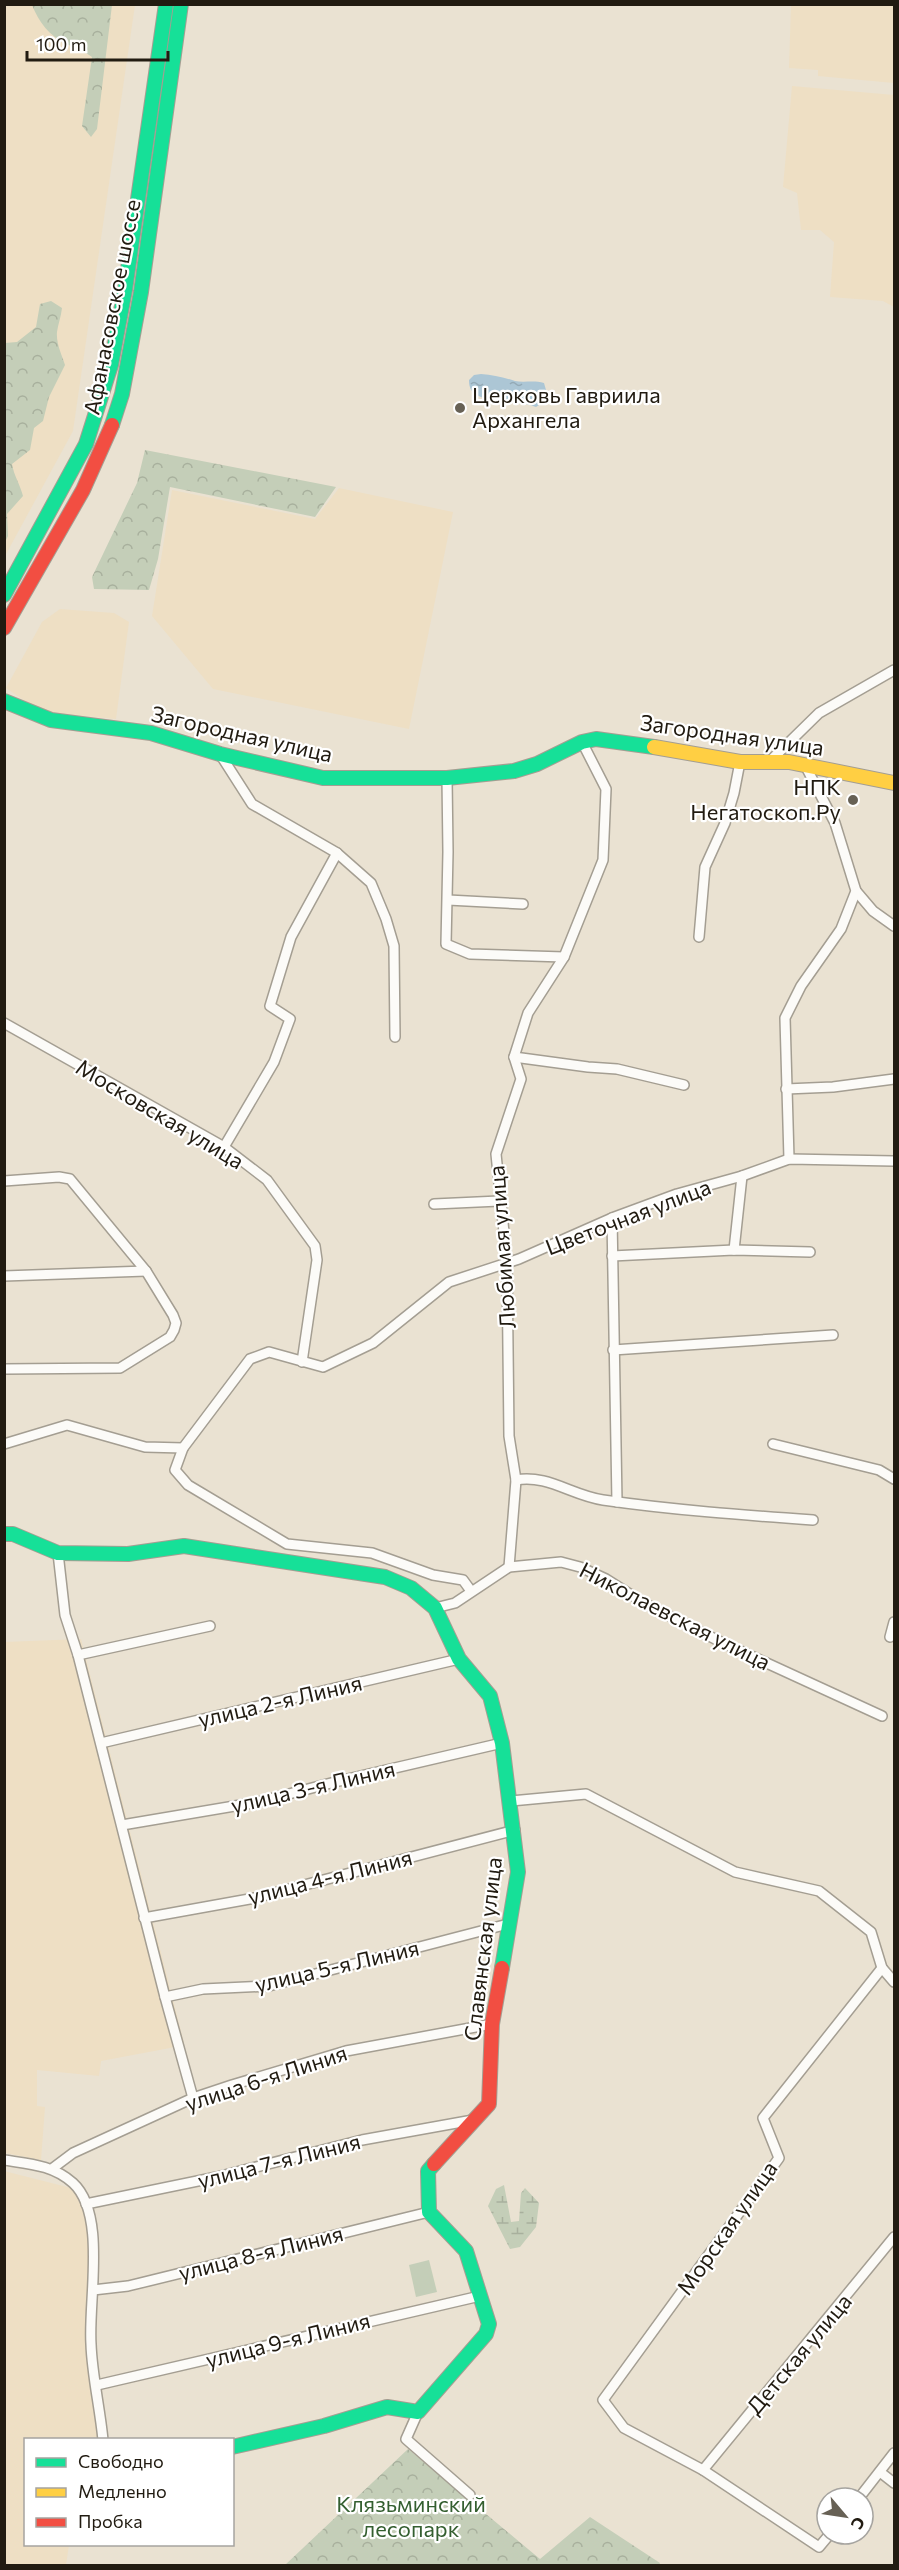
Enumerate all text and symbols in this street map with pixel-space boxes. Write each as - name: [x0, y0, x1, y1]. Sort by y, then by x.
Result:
- scale bar: [27, 24, 168, 62]
- text: 100 m: [36, 33, 86, 55]
- street label: Афанасовское шоссе: [77, 197, 146, 417]
- place label: Церковь Гавриила Архангела: [472, 381, 661, 433]
- marker: Церковь Гавриила Архангела: [453, 401, 467, 415]
- street label: Загородная улица: [149, 700, 335, 768]
- street label: Загородная улица: [638, 708, 826, 761]
- place label: НПК Негатоскоп.Ру: [690, 773, 841, 825]
- marker: НПК Негатоскоп.Ру: [846, 793, 860, 807]
- street label: Московская улица: [71, 1053, 249, 1174]
- street label: Любимая улица: [482, 1165, 521, 1330]
- street label: Цветочная улица: [541, 1173, 714, 1260]
- street label: Николаевская улица: [575, 1556, 775, 1675]
- street label: улица 2-я Линия: [195, 1669, 365, 1733]
- street label: улица 3-я Линия: [228, 1754, 398, 1819]
- street label: улица 4-я Линия: [245, 1843, 415, 1910]
- street label: Славянская улица: [458, 1856, 507, 2042]
- street label: улица 5-я Линия: [252, 1933, 422, 1998]
- street label: улица 6-я Линия: [181, 2039, 350, 2116]
- street label: улица 7-я Линия: [195, 2127, 363, 2194]
- street label: Морская улица: [671, 2156, 783, 2300]
- street label: улица 8-я Линия: [176, 2219, 346, 2286]
- street label: Детская улица: [740, 2288, 857, 2419]
- street label: улица 9-я Линия: [203, 2306, 373, 2373]
- legend: [24, 2438, 234, 2546]
- text: Свободно: [78, 2450, 164, 2472]
- text: Медленно: [78, 2480, 167, 2502]
- north arrow: [815, 2486, 875, 2546]
- park label: Клязьминский лесопарк: [336, 2490, 486, 2542]
- text: Пробка: [78, 2510, 143, 2532]
- text: С: [848, 2514, 870, 2533]

